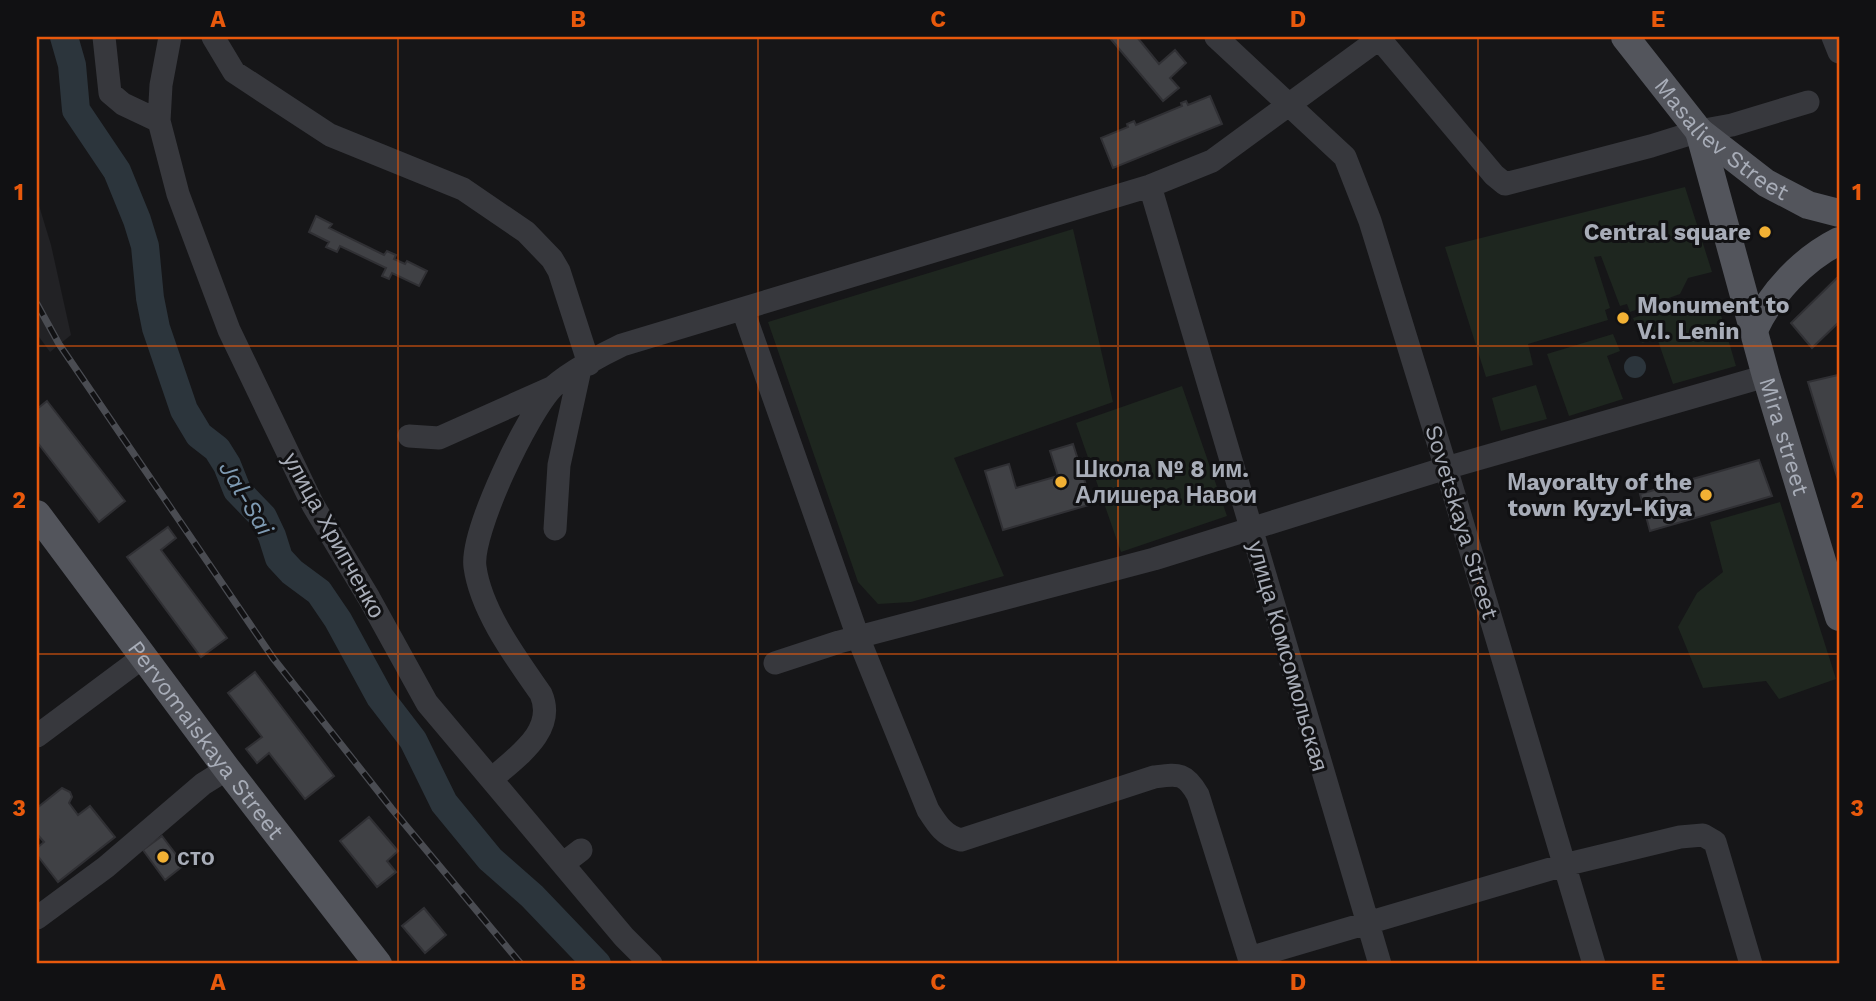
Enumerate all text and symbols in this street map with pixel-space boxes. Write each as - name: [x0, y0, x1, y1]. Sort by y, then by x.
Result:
- text: A: [210, 6, 226, 33]
- text: B: [570, 6, 586, 33]
- text: C: [930, 6, 946, 33]
- text: D: [1290, 6, 1306, 33]
- text: E: [1651, 6, 1665, 33]
- street label: Masaliev Street: [1649, 73, 1793, 207]
- text: 1: [14, 179, 24, 206]
- text: 1: [1852, 179, 1862, 206]
- place label: Central square: [1584, 219, 1751, 246]
- marker: Central square: [1757, 224, 1773, 240]
- place label: Monument to V.I. Lenin: [1637, 292, 1790, 345]
- marker: Monument to V.I. Lenin: [1615, 310, 1631, 326]
- street label: Mira street: [1753, 374, 1814, 499]
- street label: Sovetskaya Street: [1419, 422, 1504, 623]
- street label: улица Хрипченко: [277, 448, 390, 623]
- water label: Jal-Sai: [213, 456, 280, 541]
- place label: Школа № 8 им. Алишера Навои: [1075, 456, 1257, 509]
- place label: Мayoralty of the town Kyzyl-Kiya: [1507, 469, 1693, 522]
- marker: Школа № 8 им. Алишера Навои: [1053, 474, 1069, 490]
- text: 2: [12, 487, 26, 514]
- marker: Мayoralty of the town Kyzyl-Kiya: [1698, 487, 1714, 503]
- text: 2: [1850, 487, 1864, 514]
- street label: улица Комсомольская: [1242, 538, 1333, 774]
- street label: Pervomaiskaya Street: [122, 635, 289, 845]
- text: 3: [12, 795, 26, 822]
- text: 3: [1850, 795, 1864, 822]
- place label: сто: [177, 844, 215, 871]
- marker: сто: [155, 849, 171, 865]
- text: A: [210, 969, 226, 996]
- text: B: [570, 969, 586, 996]
- text: C: [930, 969, 946, 996]
- text: D: [1290, 969, 1306, 996]
- text: E: [1651, 969, 1665, 996]

